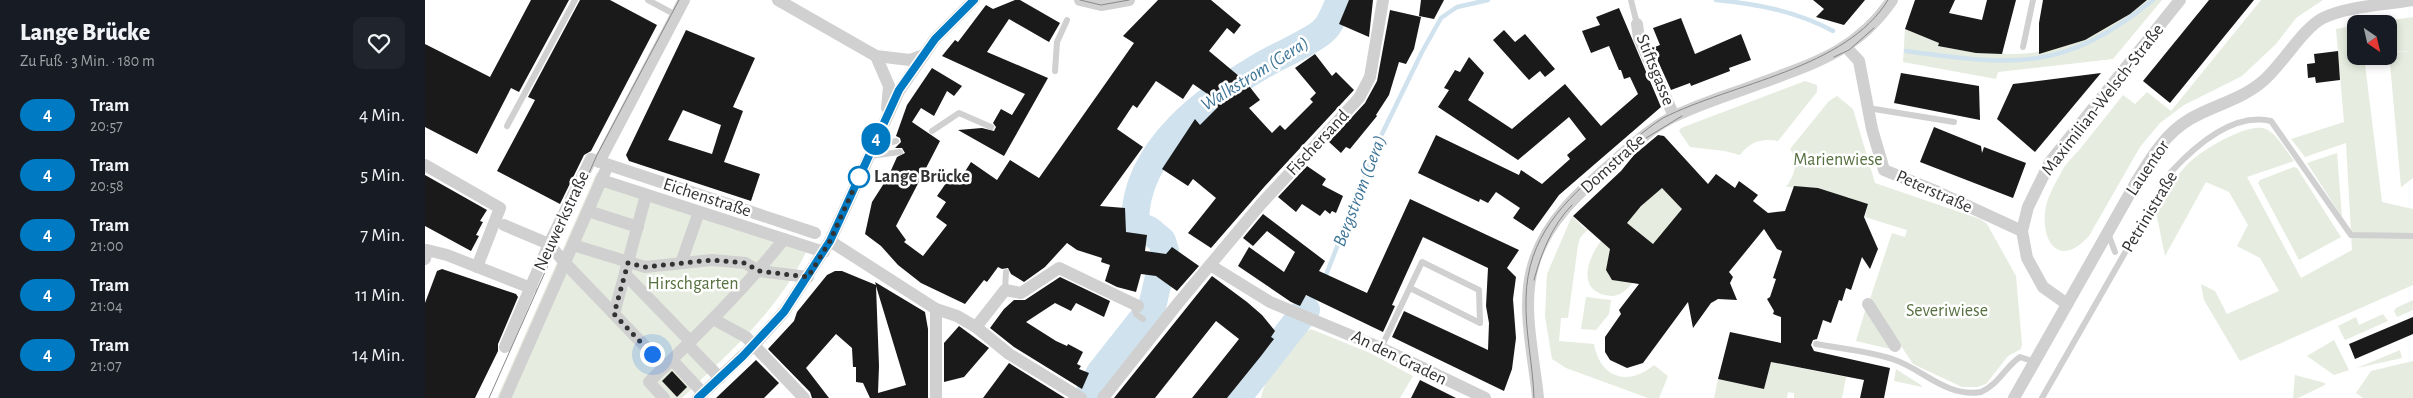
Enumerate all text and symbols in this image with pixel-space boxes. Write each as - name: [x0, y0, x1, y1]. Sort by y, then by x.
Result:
- north arrow: [2347, 15, 2397, 65]
- map controls: [2347, 15, 2397, 65]
- button: heart: [353, 17, 405, 69]
- text: Lange Brücke: [20, 21, 150, 45]
- street label: Maximilian-Welsch-Straße: [2038, 21, 2168, 179]
- street label: Stiftsgasse: [1633, 32, 1677, 108]
- water label: Walkstrom (Gera): [1198, 33, 1312, 115]
- text: Zu Fuß · 3 Min. · 180 m: [20, 53, 155, 69]
- text: Tram: [90, 96, 129, 115]
- text: 4: [43, 106, 52, 124]
- text: 4 Min.: [359, 106, 405, 125]
- street label: Fischersand: [1283, 107, 1353, 179]
- text: 20:57: [90, 118, 123, 134]
- line badge: 4: [860, 123, 892, 155]
- text: 4: [871, 130, 881, 148]
- street label: Domstraße: [1578, 131, 1648, 197]
- water label: Bergstrom (Gera): [1330, 133, 1390, 249]
- street label: Lauentor: [2123, 137, 2173, 199]
- park label: Marienwiese: [1793, 151, 1883, 169]
- text: Tram: [90, 156, 129, 175]
- text: 4: [43, 166, 52, 184]
- text: 5 Min.: [360, 166, 405, 185]
- marker: Lange Brücke: [848, 166, 870, 188]
- street label: Peterstraße: [1893, 167, 1975, 217]
- street label: Neuwerkstraße: [531, 168, 593, 274]
- place label: Lange Brücke: [874, 168, 970, 186]
- street label: Petrinistraße: [2119, 168, 2181, 256]
- street label: Eichenstraße: [661, 175, 753, 221]
- text: 20:58: [90, 178, 124, 194]
- text: Tram: [90, 216, 129, 235]
- text: 4: [43, 226, 52, 244]
- text: 7 Min.: [360, 226, 405, 245]
- text: 21:00: [90, 238, 123, 254]
- park label: Hirschgarten: [648, 275, 739, 293]
- text: Tram: [90, 276, 129, 295]
- text: 4: [43, 286, 52, 304]
- text: 11 Min.: [355, 286, 405, 305]
- text: 21:04: [90, 298, 123, 314]
- park label: Severiwiese: [1906, 302, 1988, 320]
- street label: An den Graden: [1348, 327, 1450, 389]
- text: Tram: [90, 336, 129, 355]
- your location: [640, 342, 665, 367]
- text: 4: [43, 346, 52, 364]
- text: 14 Min.: [352, 346, 405, 365]
- text: 21:07: [90, 358, 122, 374]

